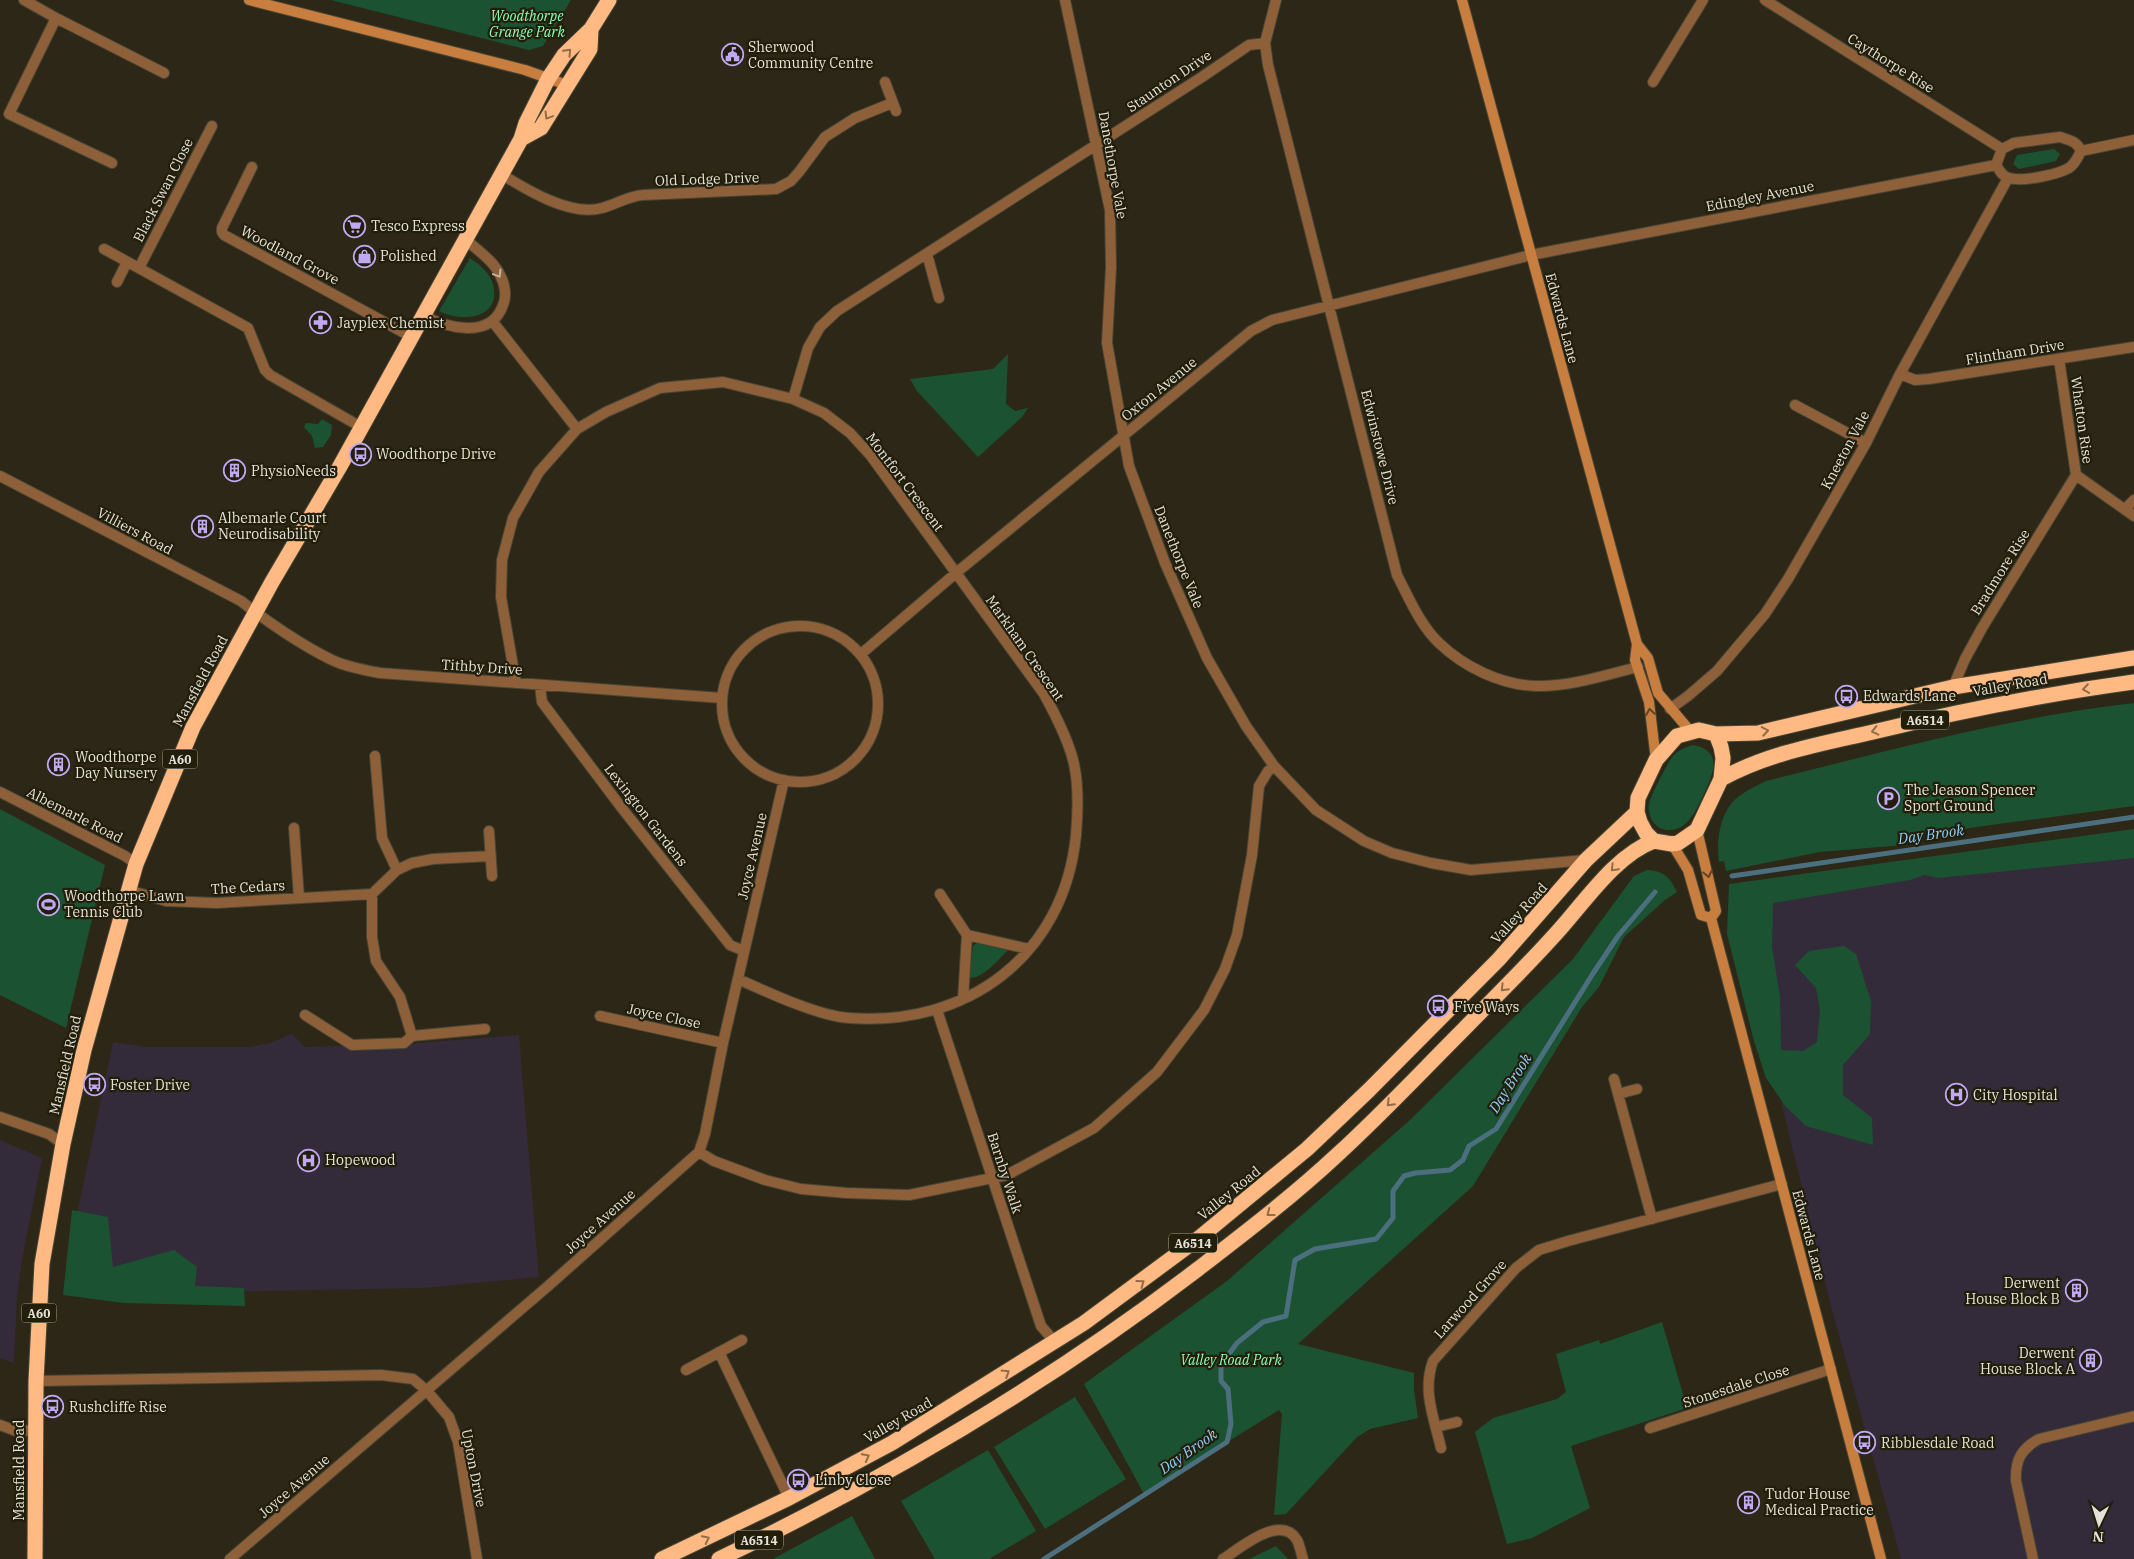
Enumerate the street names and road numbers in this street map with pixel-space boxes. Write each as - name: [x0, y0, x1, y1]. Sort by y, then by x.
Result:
- street label: Caythorpe Rise: [1844, 29, 1938, 97]
- street label: Staunton Drive: [1123, 46, 1215, 116]
- street label: Danethorpe Vale: [1095, 110, 1131, 220]
- street label: Black Swan Close: [129, 135, 197, 245]
- street label: Old Lodge Drive: [654, 168, 760, 190]
- street label: Edingley Avenue: [1704, 177, 1816, 215]
- street label: Woodland Grove: [238, 221, 342, 289]
- street label: Edwards Lane: [1541, 271, 1583, 365]
- street label: Flintham Drive: [1964, 335, 2066, 369]
- street label: Oxton Avenue: [1118, 353, 1200, 425]
- street label: Whatton Rise: [2067, 375, 2097, 465]
- street label: Edwinstowe Drive: [1357, 388, 1403, 506]
- street label: Kneeton Vale: [1817, 408, 1873, 492]
- street label: Montfort Crescent: [862, 429, 948, 535]
- street label: Villiers Road: [94, 503, 176, 559]
- street label: Danethorpe Vale: [1150, 503, 1208, 611]
- street label: Bradmore Rise: [1966, 526, 2034, 618]
- street label: Markham Crescent: [982, 592, 1068, 704]
- street label: Mansfield Road: [168, 632, 232, 730]
- street label: Tithby Drive: [441, 655, 523, 679]
- street label: Valley Road: [1971, 669, 2049, 700]
- road number: A6514: [1901, 710, 1949, 730]
- road number: A60: [162, 750, 198, 769]
- street label: Lexington Gardens: [600, 760, 692, 870]
- street label: Albemarle Road: [24, 783, 126, 847]
- street label: Joyce Avenue: [733, 811, 771, 901]
- street label: The Cedars: [210, 876, 286, 898]
- street label: Valley Road: [1487, 878, 1551, 947]
- street label: Joyce Close: [626, 999, 702, 1033]
- street label: Mansfield Road: [45, 1013, 85, 1116]
- street label: Barnby Walk: [983, 1130, 1027, 1216]
- street label: Valley Road: [1194, 1162, 1265, 1224]
- street label: Joyce Avenue: [561, 1185, 639, 1257]
- street label: Edwards Lane: [1788, 1188, 1830, 1282]
- road number: A6514: [1169, 1234, 1217, 1252]
- street label: Larwood Grove: [1430, 1256, 1510, 1342]
- road number: A60: [22, 1304, 56, 1322]
- street label: Stonesdale Close: [1680, 1360, 1792, 1412]
- street label: Valley Road: [861, 1393, 936, 1447]
- street label: Mansfield Road: [10, 1419, 28, 1521]
- street label: Upton Drive: [458, 1427, 490, 1509]
- street label: Joyce Avenue: [255, 1450, 333, 1522]
- road number: A6514: [735, 1530, 783, 1550]

